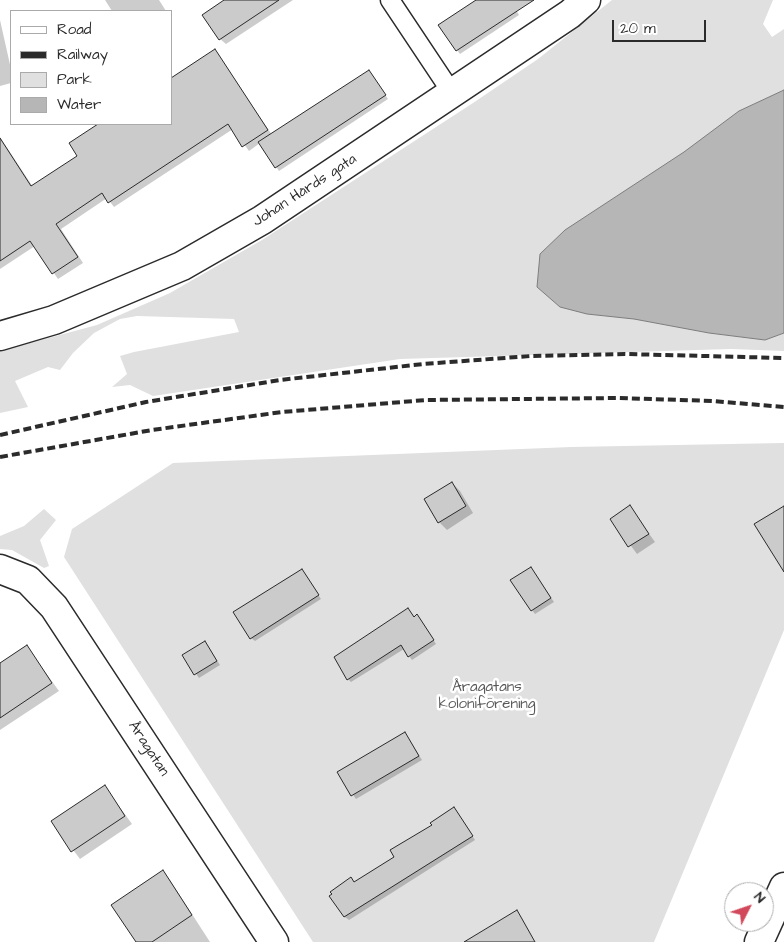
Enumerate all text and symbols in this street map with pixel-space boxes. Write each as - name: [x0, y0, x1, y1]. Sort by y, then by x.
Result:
- legend: [10, 10, 172, 125]
- scale bar: [614, 10, 708, 42]
- text: 20 m: [620, 18, 656, 39]
- text: Road: [57, 19, 91, 40]
- text: Railway: [57, 44, 108, 65]
- text: Park: [57, 69, 92, 90]
- text: Water: [57, 94, 101, 115]
- street label: Johan Hårds gata: [250, 151, 360, 231]
- park label: Åragatans koloniförening: [439, 679, 535, 714]
- street label: Åragatan: [124, 718, 172, 780]
- north arrow: [724, 882, 774, 932]
- text: N: [749, 888, 770, 908]

